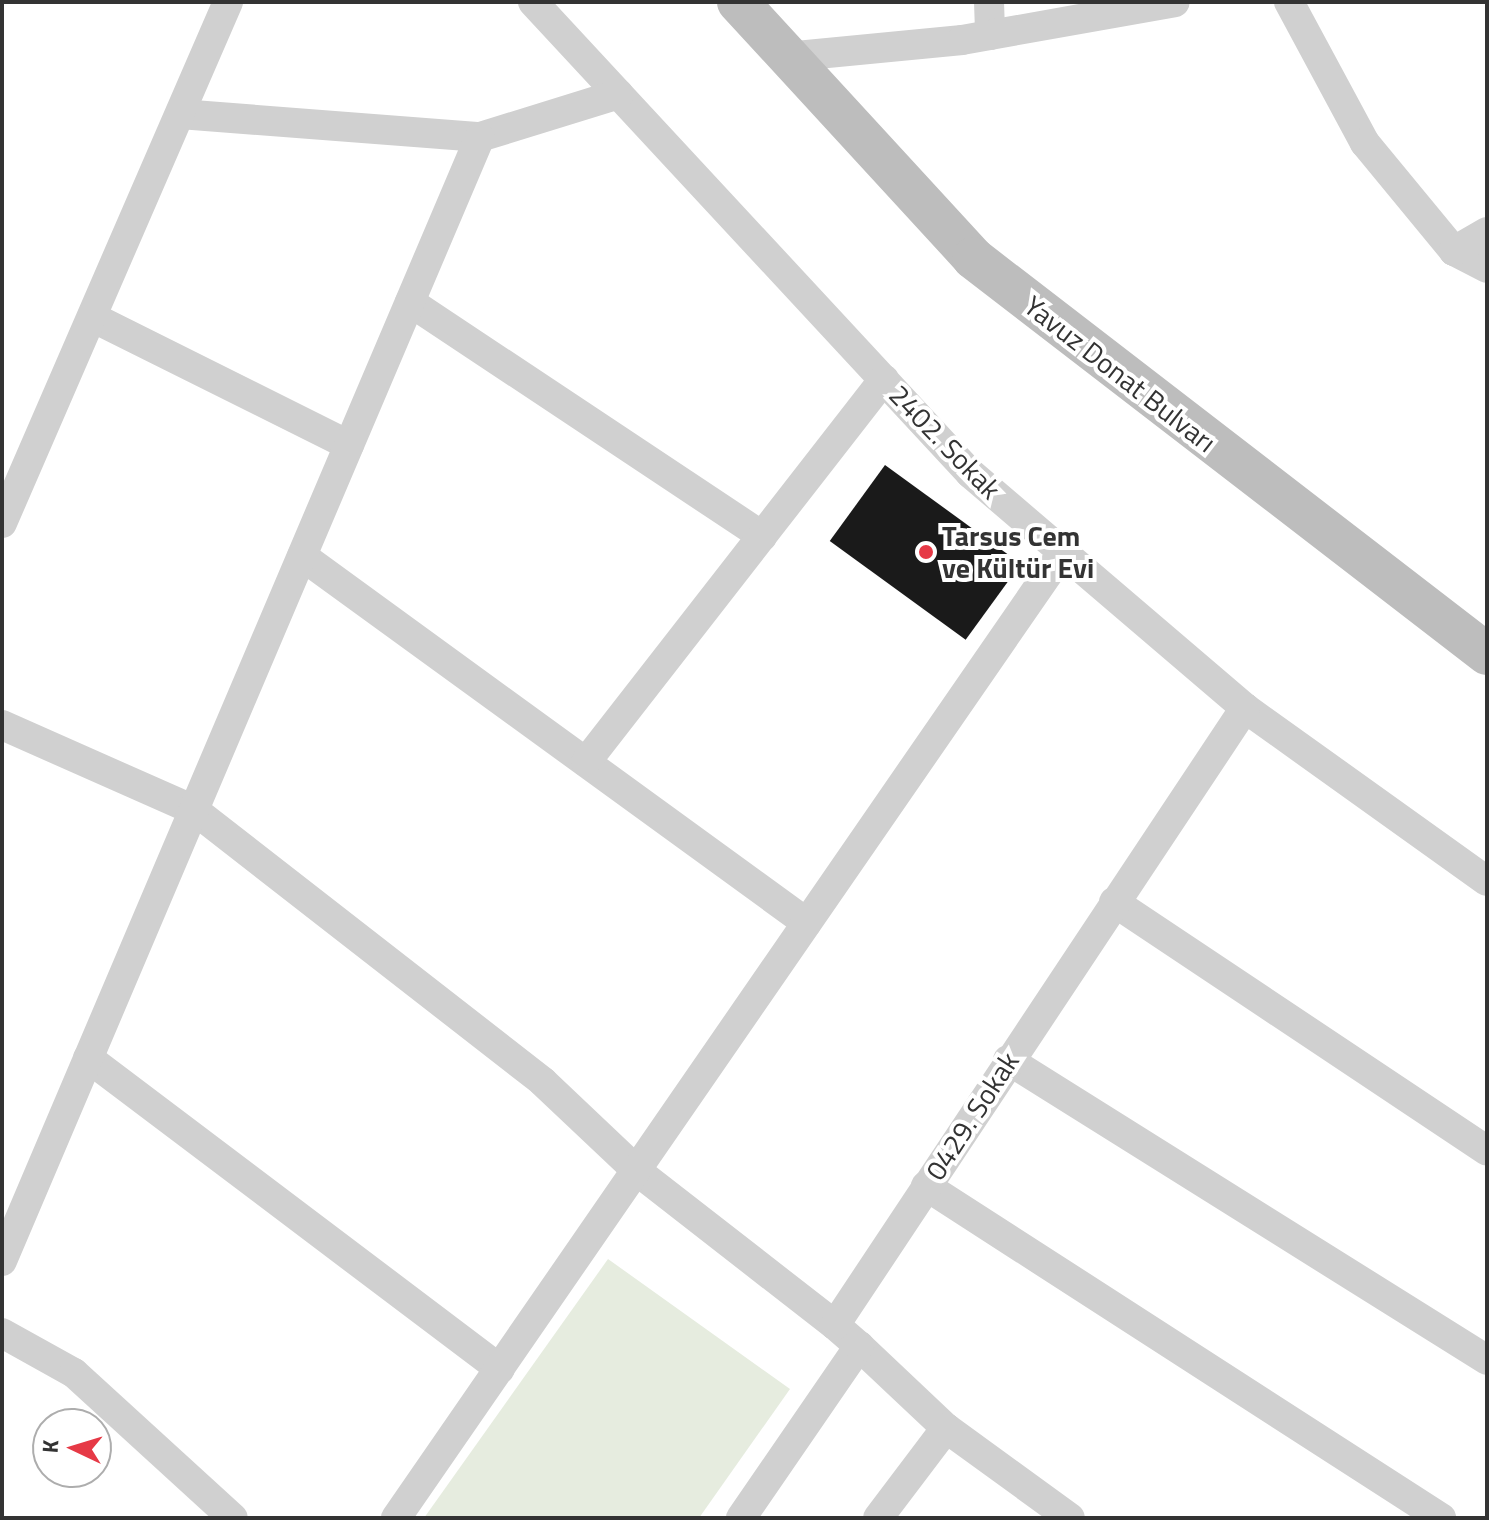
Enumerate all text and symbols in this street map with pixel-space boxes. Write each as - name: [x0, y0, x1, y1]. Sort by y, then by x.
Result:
- street label: Yavuz Donat Bulvarı: [1017, 289, 1223, 459]
- street label: 2402. Sokak: [882, 378, 1008, 506]
- place label: Tarsus Cem ve Kültür Evi: [942, 519, 1094, 585]
- marker: Tarsus Cem ve Kültür Evi: [917, 543, 935, 561]
- street label: 0429. Sokak: [918, 1046, 1026, 1186]
- north arrow: [32, 1408, 112, 1488]
- text: K: [33, 1439, 67, 1454]

